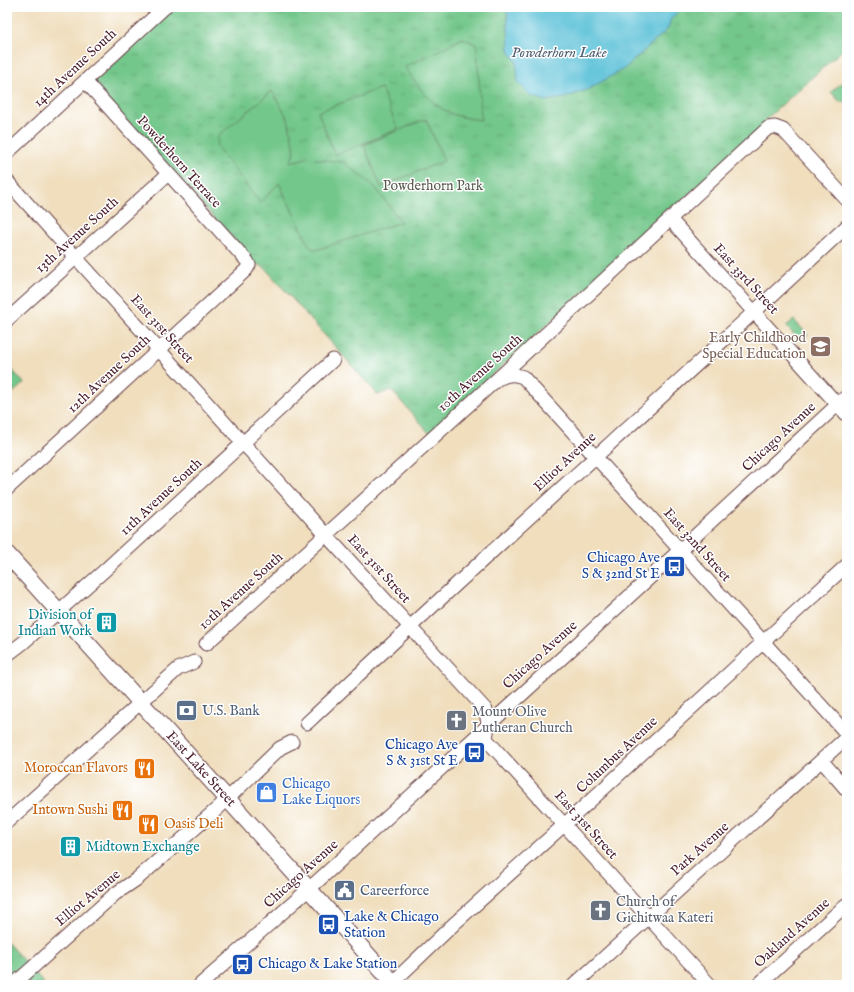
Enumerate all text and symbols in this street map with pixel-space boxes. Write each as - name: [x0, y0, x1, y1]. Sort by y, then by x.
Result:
- street label: 14th Avenue South: [30, 24, 121, 111]
- water label: Powderhorn Lake: [511, 43, 607, 62]
- street label: Powderhorn Terrace: [133, 112, 226, 212]
- park label: Powderhorn Park: [383, 177, 484, 195]
- street label: 13th Avenue South: [32, 193, 123, 277]
- street label: East 33rd Street: [709, 240, 783, 318]
- street label: East 31st Street: [126, 291, 198, 367]
- place label: Early Childhood Special Education: [702, 329, 807, 363]
- street label: 10th Avenue South: [434, 330, 526, 416]
- street label: 12th Avenue South: [64, 331, 155, 417]
- school or university icon: Early Childhood Special Education: [808, 333, 834, 359]
- street label: Chicago Avenue: [738, 398, 820, 476]
- street label: Elliot Avenue: [530, 428, 601, 496]
- street label: 11th Avenue South: [116, 454, 206, 540]
- street label: East 32nd Street: [659, 504, 735, 586]
- street label: East 31st Street: [343, 531, 415, 607]
- street label: 10th Avenue South: [195, 548, 287, 634]
- place label: Chicago Ave S & 32nd St E: [582, 549, 661, 583]
- bus stop icon: Chicago Ave S & 32nd St E: [662, 553, 688, 579]
- place label: Division of Indian Work: [18, 606, 95, 640]
- building icon: Division of Indian Work: [94, 610, 120, 636]
- street label: Chicago Avenue: [499, 616, 581, 693]
- bank icon: U.S. Bank: [173, 698, 199, 724]
- place label: U.S. Bank: [202, 702, 260, 720]
- place label: Mount Olive Lutheran Church: [472, 703, 573, 737]
- church icon: Mount Olive Lutheran Church: [444, 707, 470, 733]
- street label: Columbus Avenue: [573, 712, 662, 797]
- street label: East Lake Street: [162, 727, 240, 811]
- place label: Chicago Ave S & 31st St E: [385, 736, 459, 770]
- bus stop icon: Chicago Ave S & 31st St E: [461, 740, 487, 766]
- restaurant icon: Moroccan Flavors: [131, 755, 157, 781]
- place label: Moroccan Flavors: [24, 759, 128, 777]
- place label: Chicago Lake Liquors: [282, 775, 360, 809]
- shop icon: Chicago Lake Liquors: [253, 779, 279, 805]
- street label: East 31st Street: [550, 787, 622, 863]
- restaurant icon: Intown Sushi: [110, 797, 136, 823]
- place label: Intown Sushi: [32, 801, 108, 819]
- restaurant icon: Oasis Deli: [136, 811, 162, 837]
- place label: Oasis Deli: [164, 815, 224, 833]
- street label: Park Avenue: [667, 818, 733, 880]
- building icon: Midtown Exchange: [58, 834, 84, 860]
- street label: Chicago Avenue: [260, 835, 342, 912]
- place label: Midtown Exchange: [86, 838, 200, 856]
- street label: Elliot Avenue: [52, 865, 125, 930]
- public building icon: Careerforce: [332, 878, 358, 904]
- place label: Careerforce: [360, 882, 430, 900]
- place label: Church of Gichitwaa Kateri: [616, 893, 714, 927]
- street label: Oakland Avenue: [750, 894, 834, 972]
- church icon: Church of Gichitwaa Kateri: [587, 897, 613, 923]
- place label: Lake & Chicago Station: [344, 908, 439, 942]
- bus stop icon: Lake & Chicago Station: [315, 912, 341, 938]
- bus stop icon: Chicago & Lake Station: [230, 951, 256, 977]
- place label: Chicago & Lake Station: [258, 955, 398, 973]

